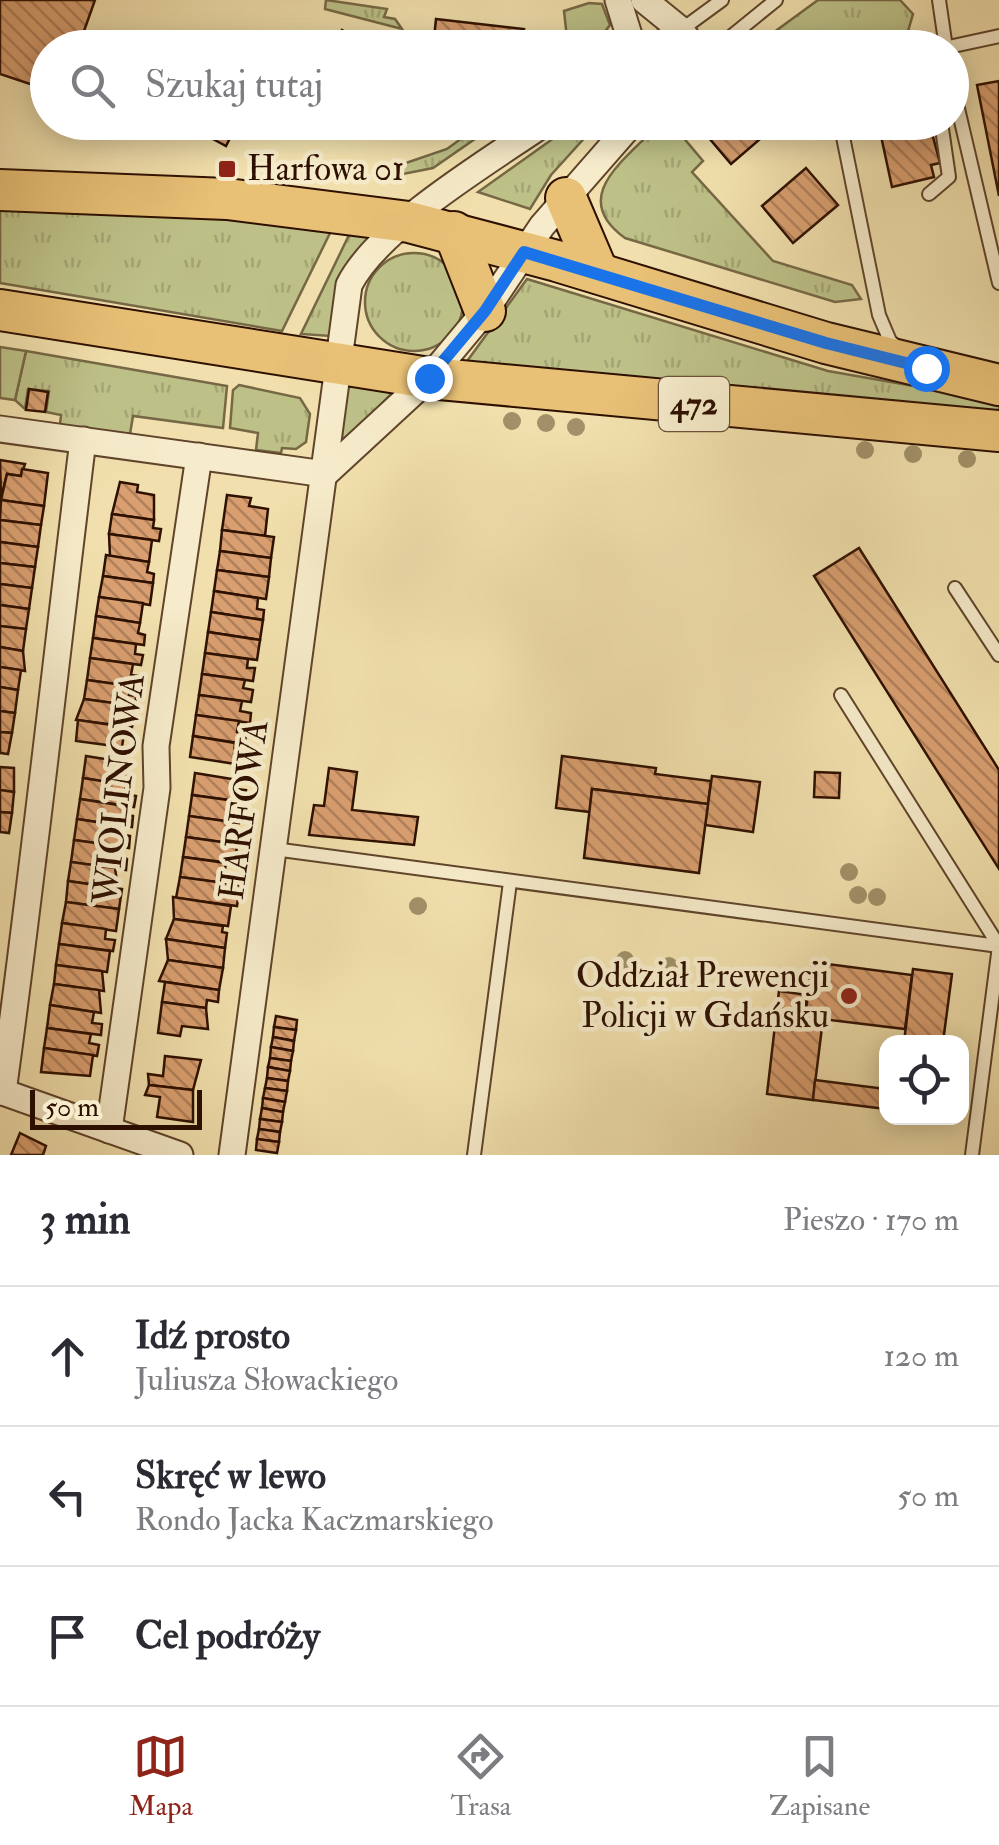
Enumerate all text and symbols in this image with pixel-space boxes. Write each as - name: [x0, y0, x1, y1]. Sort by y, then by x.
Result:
- search box: [30, 30, 969, 140]
- icon: search: [65, 58, 120, 113]
- text: Szukaj tutaj: [145, 61, 323, 109]
- place label: Harfowa 01: [247, 147, 404, 191]
- marker: Harfowa 01: [216, 158, 238, 180]
- route start: [904, 346, 950, 392]
- route end: [407, 356, 453, 402]
- road number: 472: [659, 377, 729, 431]
- street label: WIOLINOWA: [83, 671, 155, 908]
- street label: HARFOWA: [210, 717, 278, 903]
- place label: Oddział Prewencji Policji w Gdańsku: [576, 954, 829, 1038]
- marker: Oddział Prewencji Policji w Gdańsku: [838, 985, 860, 1007]
- map controls: [879, 1035, 969, 1125]
- button: locate: [879, 1035, 969, 1125]
- scale bar: [30, 1085, 202, 1130]
- text: 50 m: [45, 1090, 99, 1125]
- text: 3 min: [40, 1194, 130, 1246]
- text: Pieszo · 170 m: [783, 1200, 959, 1240]
- text: Idź prosto: [135, 1312, 290, 1360]
- icon: ahead: [40, 1329, 95, 1384]
- text: 120 m: [883, 1336, 959, 1376]
- text: Juliusza Słowackiego: [135, 1360, 398, 1400]
- text: Skręć w lewo: [135, 1452, 326, 1500]
- icon: left: [40, 1469, 95, 1524]
- text: 50 m: [897, 1476, 959, 1516]
- text: Rondo Jacka Kaczmarskiego: [135, 1500, 494, 1540]
- icon: arrive: [40, 1609, 95, 1664]
- text: Cel podróży: [135, 1612, 320, 1660]
- tab: Mapa: [129, 1729, 193, 1824]
- tab: Trasa: [451, 1729, 511, 1824]
- tab: Zapisane: [769, 1729, 870, 1824]

